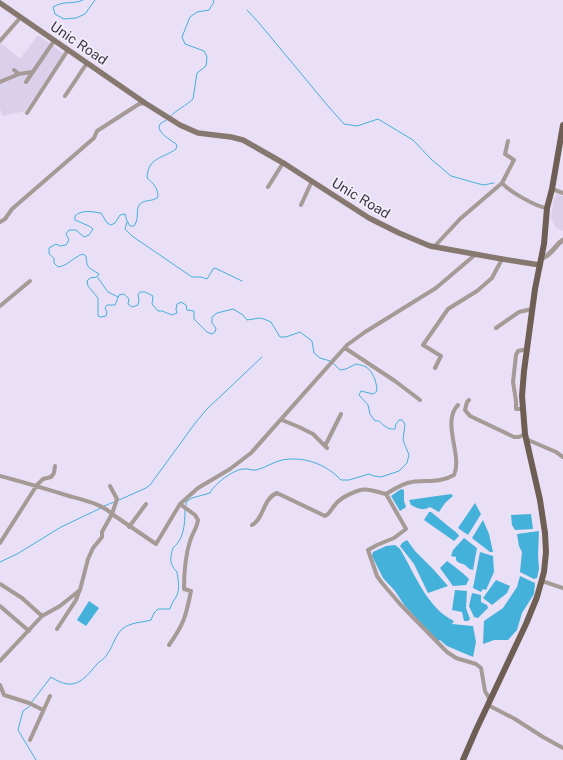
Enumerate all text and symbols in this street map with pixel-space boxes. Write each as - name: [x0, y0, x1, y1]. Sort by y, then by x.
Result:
- street label: Unic Road: [47, 18, 111, 68]
- street label: Unic Road: [329, 174, 393, 222]

